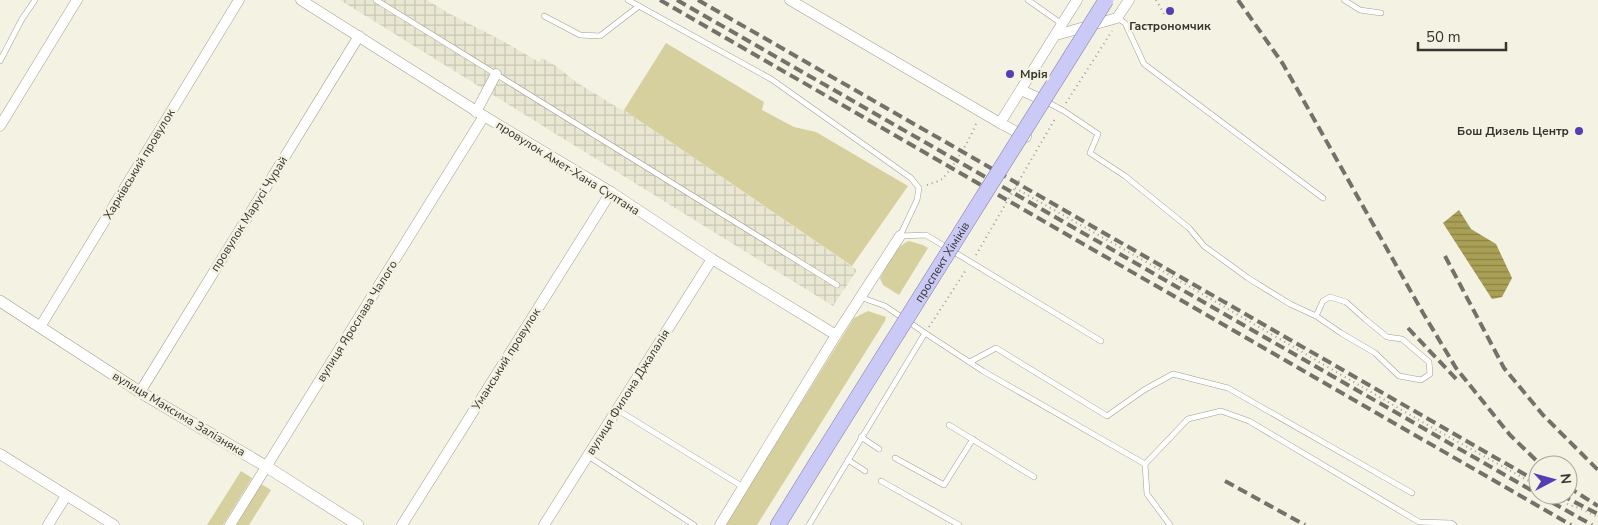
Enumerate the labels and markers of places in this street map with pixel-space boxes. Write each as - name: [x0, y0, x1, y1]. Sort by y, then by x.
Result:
- marker: Гастрономчик: [1164, 5, 1176, 17]
- place label: Гастрономчик: [1129, 18, 1211, 34]
- place label: Мрія: [1020, 66, 1048, 82]
- marker: Мрія: [1004, 68, 1016, 80]
- place label: Бош Дизель Центр: [1457, 123, 1569, 139]
- marker: Бош Дизель Центр: [1573, 125, 1585, 137]

